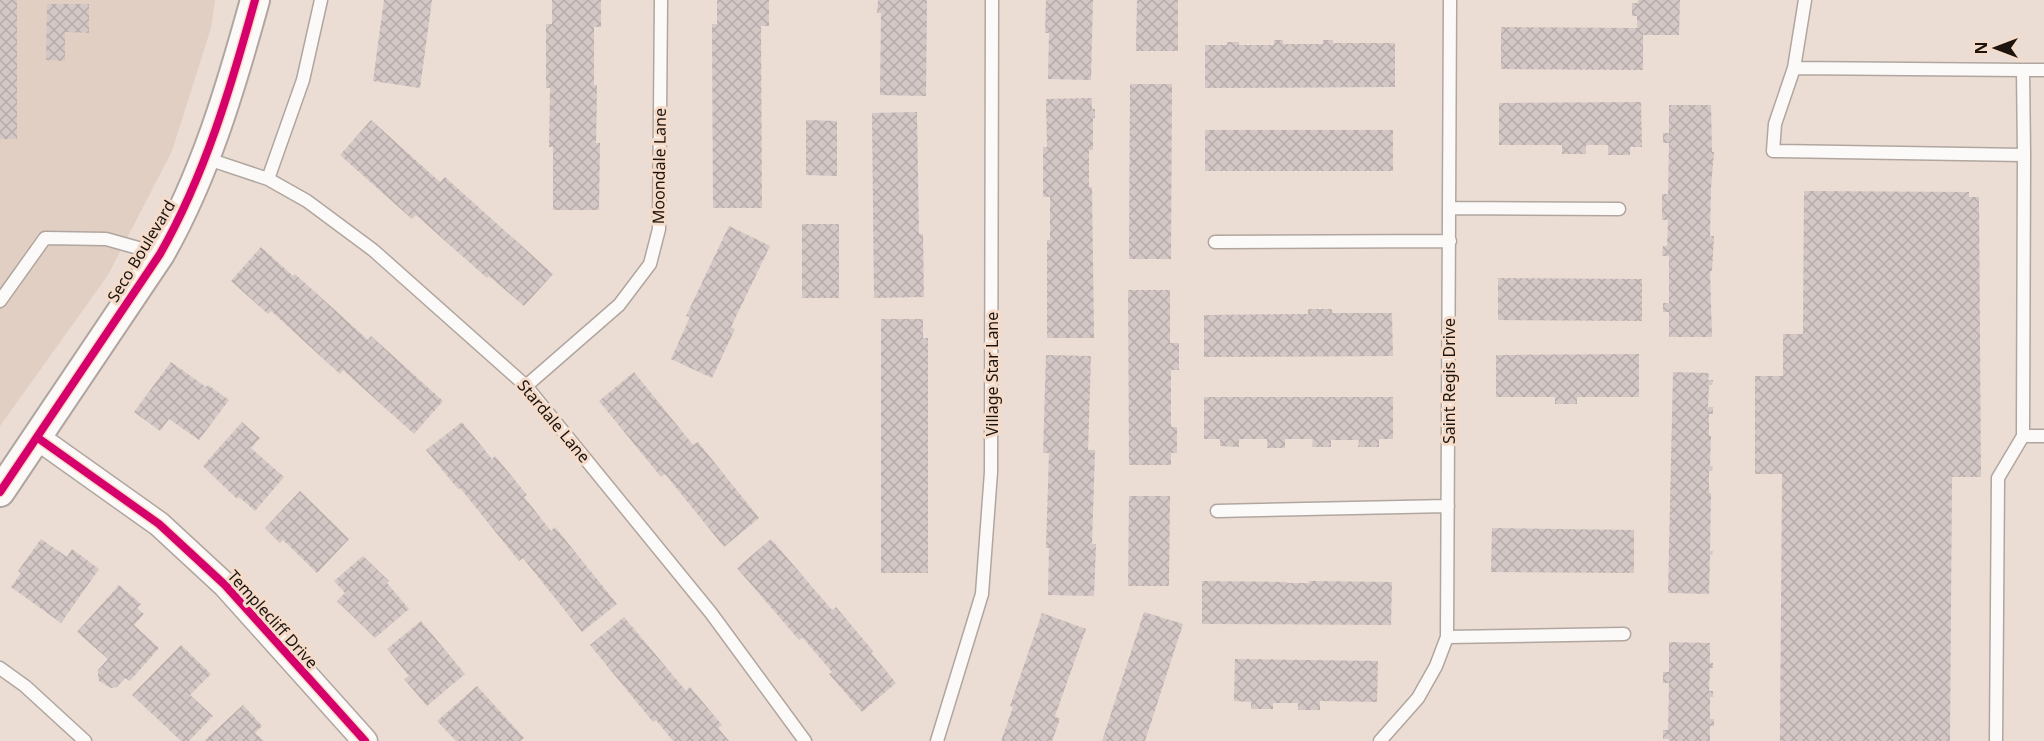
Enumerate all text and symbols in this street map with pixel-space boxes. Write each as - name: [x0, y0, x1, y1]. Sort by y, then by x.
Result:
- north arrow: [1966, 18, 2026, 78]
- text: N: [1970, 41, 1992, 55]
- street label: Moondale Lane: [647, 108, 671, 224]
- street label: Seco Boulevard: [102, 196, 180, 306]
- street label: Village Star Lane: [981, 312, 1003, 436]
- street label: Saint Regis Drive: [1438, 318, 1460, 444]
- street label: Stardale Lane: [513, 375, 595, 467]
- street label: Templecliff Drive: [223, 565, 323, 673]

